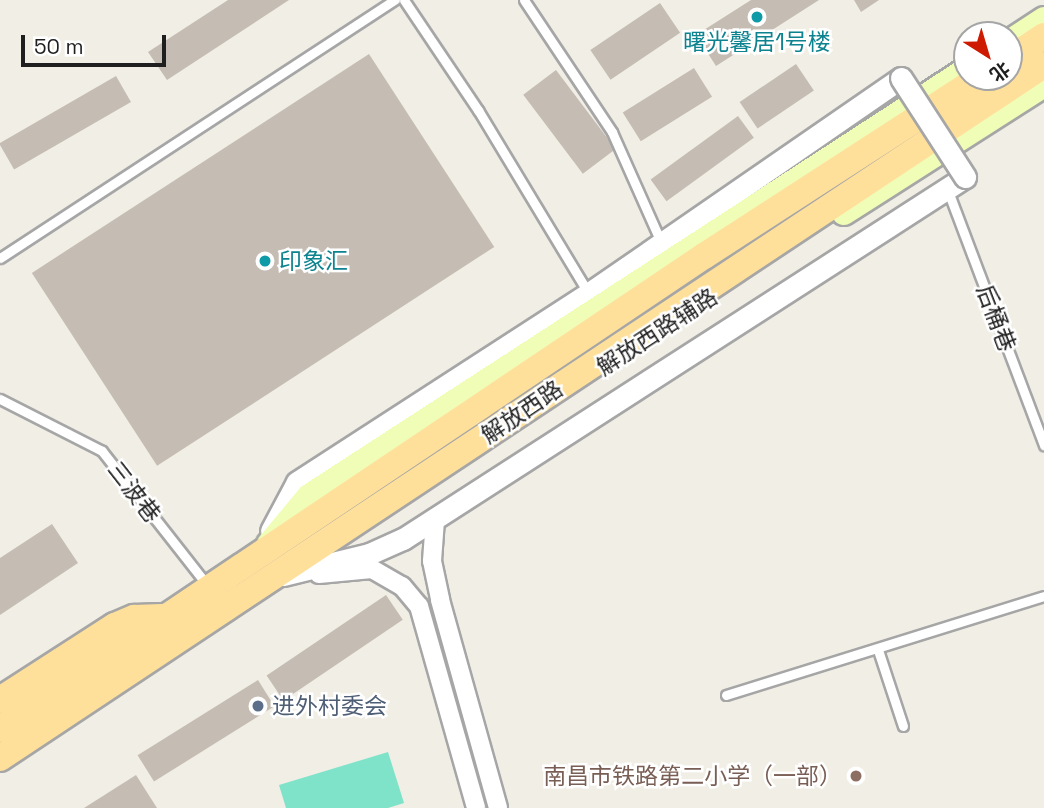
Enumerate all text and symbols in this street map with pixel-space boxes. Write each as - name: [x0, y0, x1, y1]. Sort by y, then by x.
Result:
- marker: 曙光馨居1号楼: [749, 9, 765, 25]
- scale bar: [24, 21, 170, 65]
- north arrow: [953, 21, 1023, 91]
- place label: 曙光馨居1号楼: [683, 28, 831, 56]
- text: 50 m: [34, 33, 84, 60]
- text: 北: [985, 56, 1015, 87]
- place label: 印象汇: [279, 247, 348, 275]
- marker: 印象汇: [257, 253, 273, 269]
- street label: 后桶巷: [971, 281, 1021, 355]
- street label: 解放西路辅路: [592, 283, 722, 381]
- street label: 解放西路: [476, 375, 568, 449]
- street label: 三波巷: [102, 456, 166, 528]
- place label: 进外村委会: [272, 692, 387, 720]
- marker: 进外村委会: [250, 698, 266, 714]
- place label: 南昌市铁路第二小学（一部）: [543, 762, 842, 790]
- marker: 南昌市铁路第二小学（一部）: [848, 768, 864, 784]

